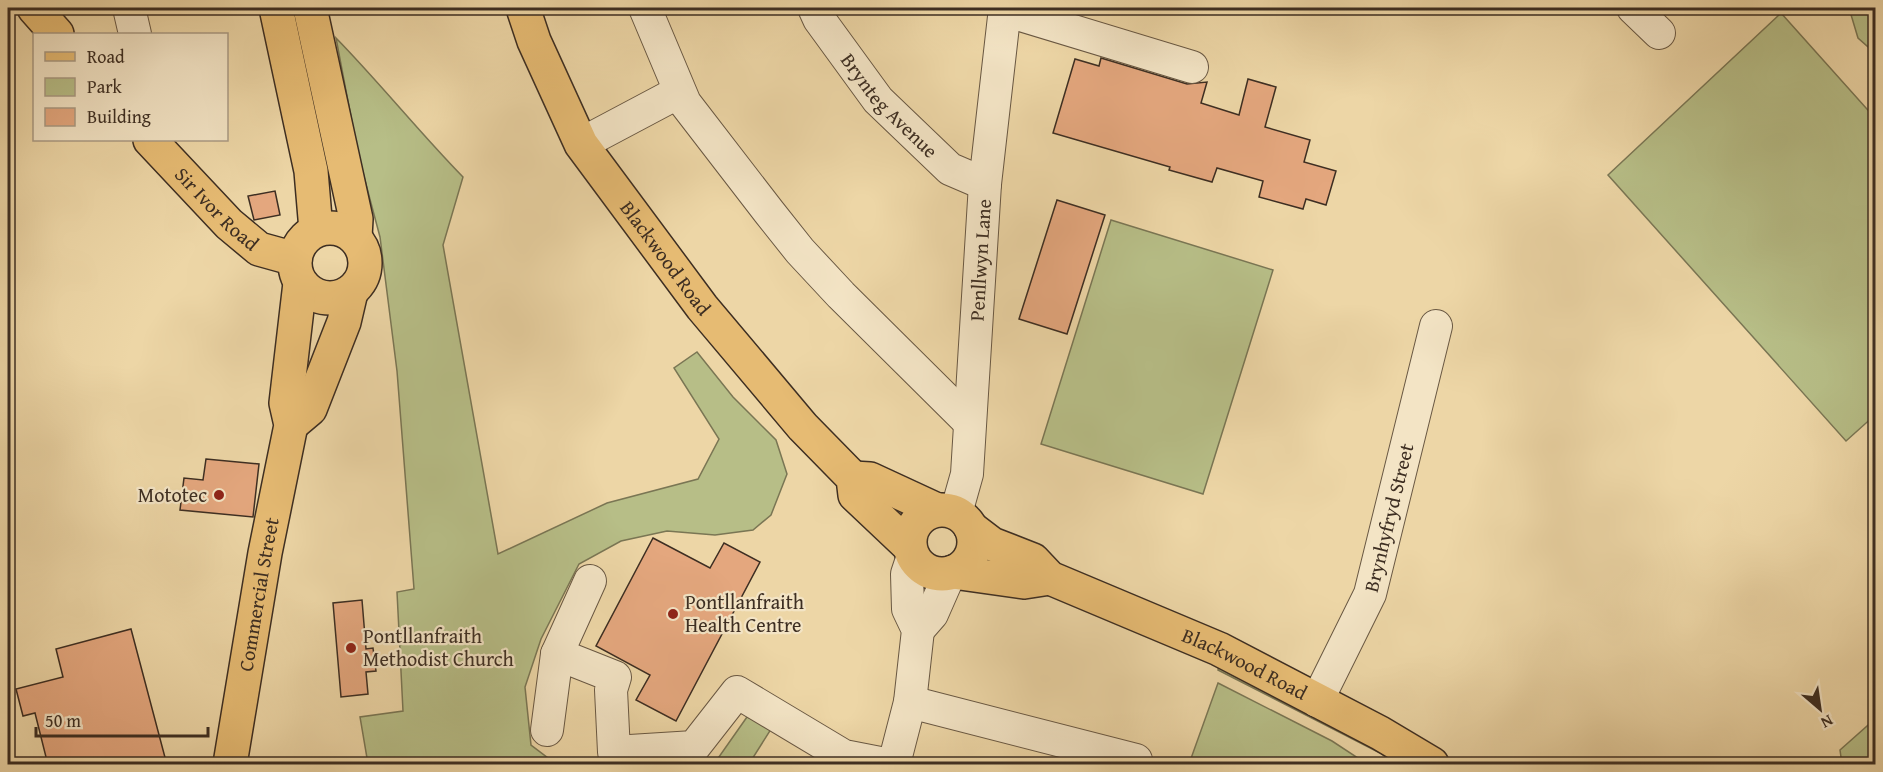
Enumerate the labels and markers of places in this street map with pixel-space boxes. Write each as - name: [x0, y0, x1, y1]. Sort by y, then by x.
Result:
- place label: Mototec: [138, 480, 207, 509]
- marker: Mototec: [212, 488, 226, 502]
- place label: Pontllanfraith Health Centre: [685, 587, 804, 639]
- marker: Pontllanfraith Health Centre: [666, 607, 680, 621]
- place label: Pontllanfraith Methodist Church: [363, 621, 514, 673]
- marker: Pontllanfraith Methodist Church: [344, 641, 358, 655]

